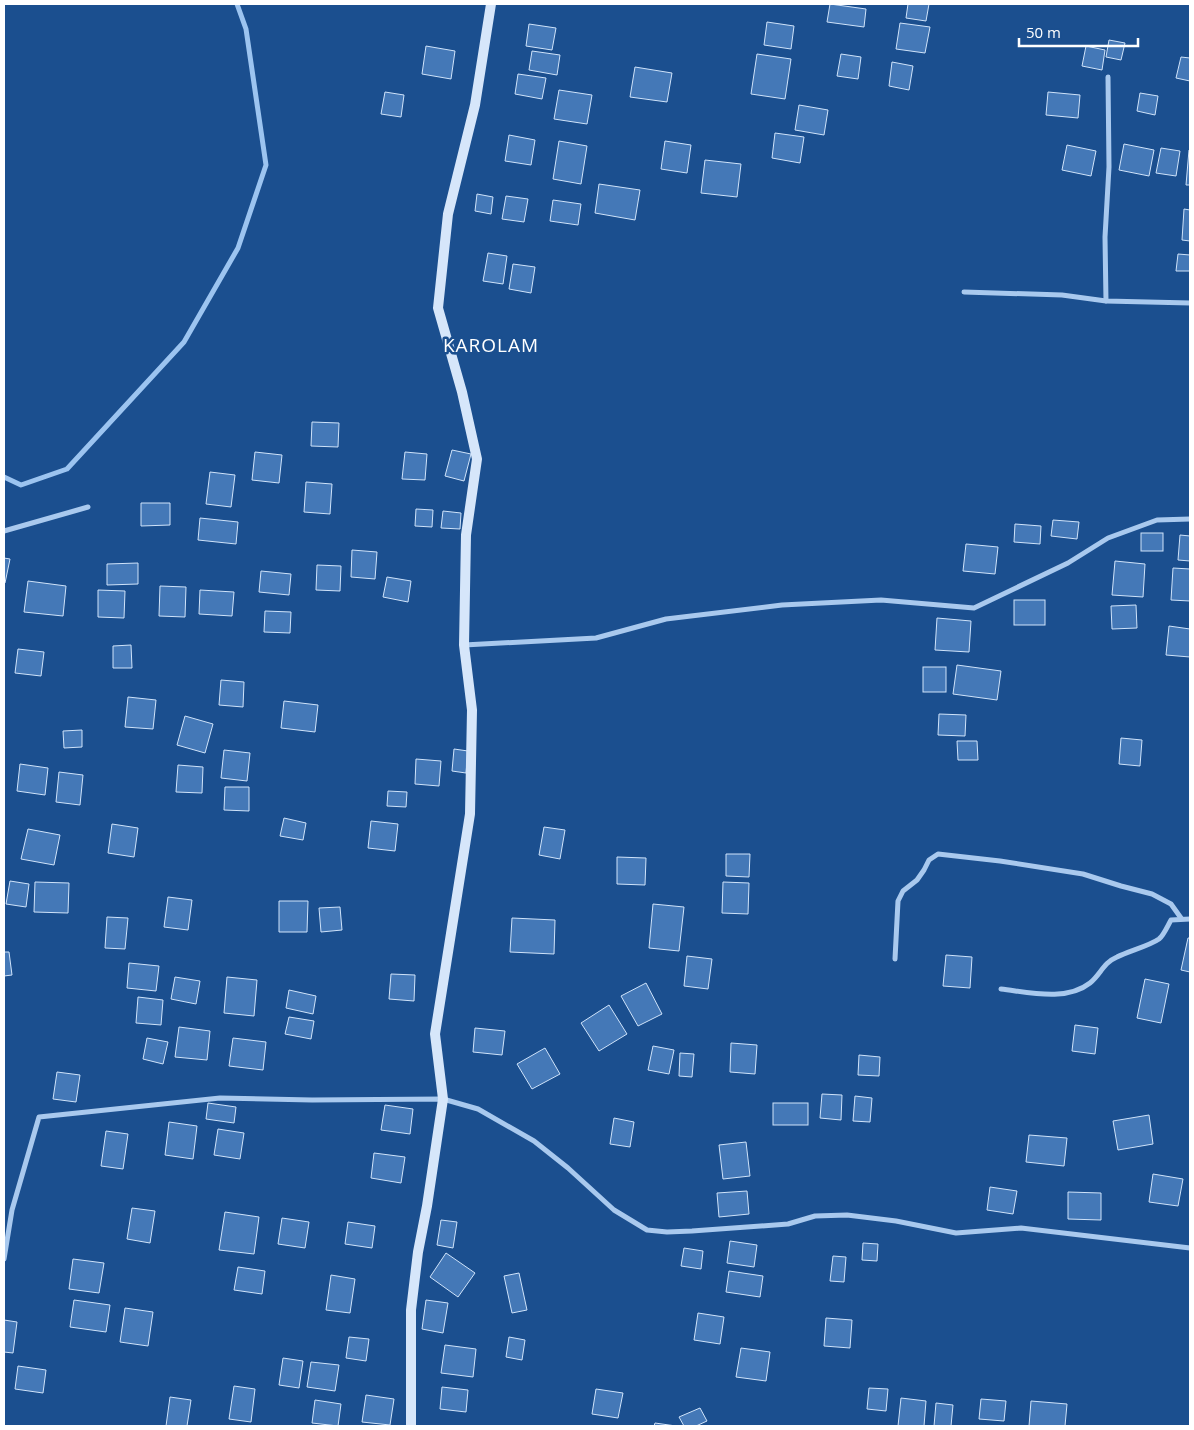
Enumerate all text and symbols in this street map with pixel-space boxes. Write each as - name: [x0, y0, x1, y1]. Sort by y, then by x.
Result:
- scale bar: [1019, 15, 1138, 47]
- text: 50 m: [1026, 22, 1061, 42]
- district label: KAROLAM: [443, 332, 539, 358]

